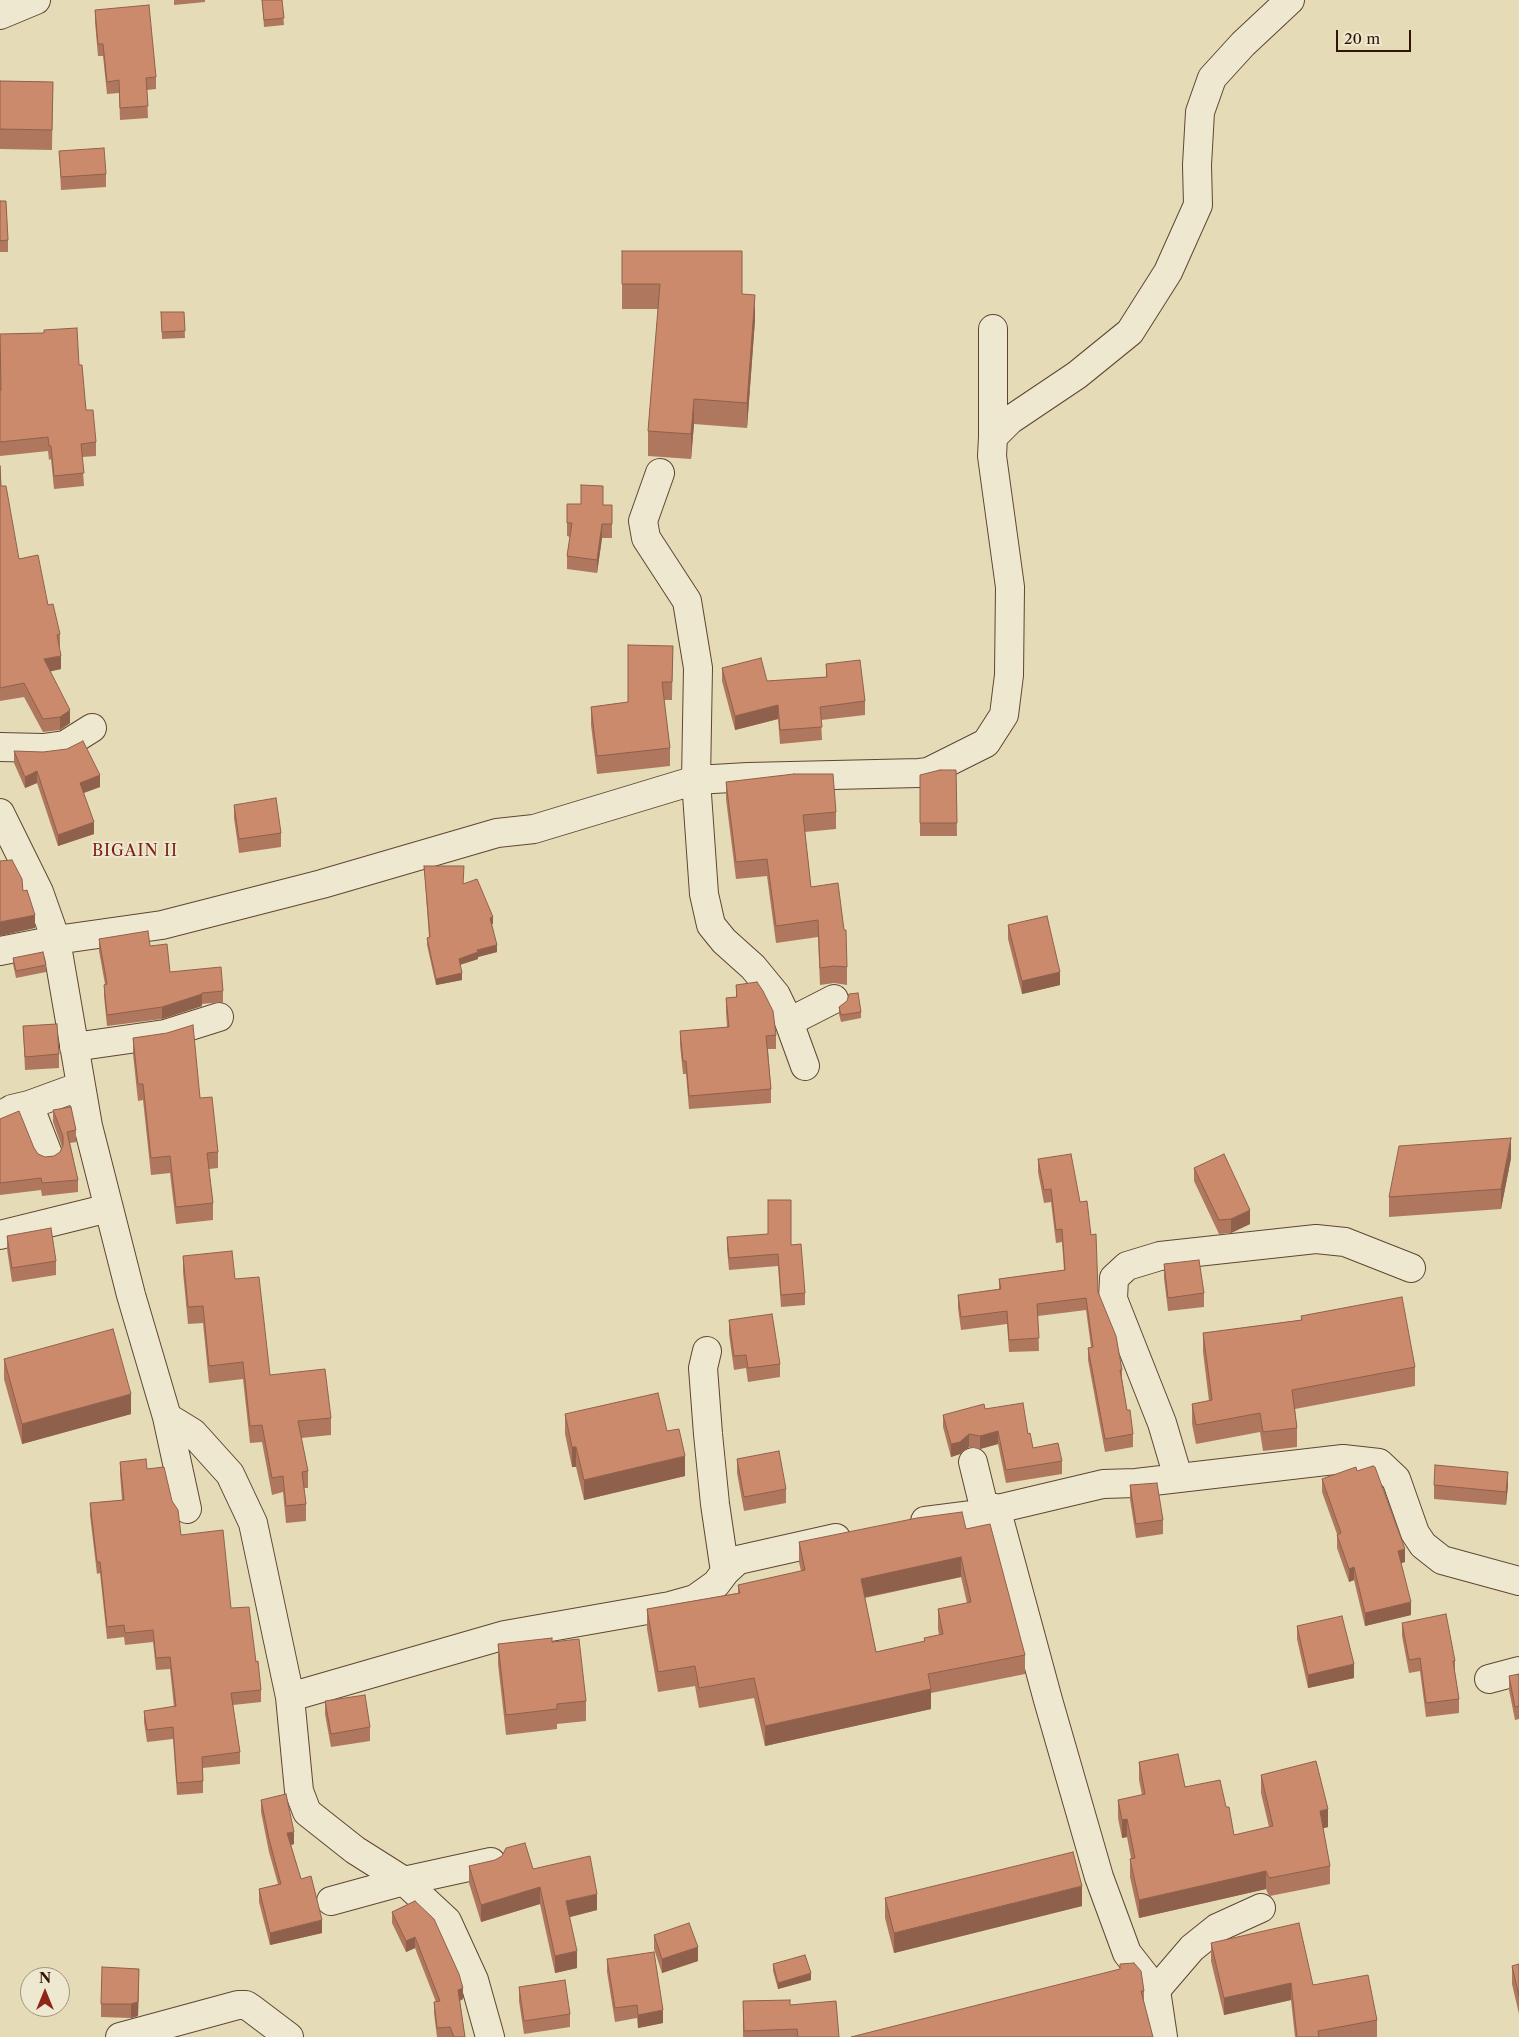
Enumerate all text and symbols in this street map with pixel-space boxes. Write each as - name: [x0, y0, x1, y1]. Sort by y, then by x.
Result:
- scale bar: [1339, 20, 1414, 52]
- text: 20 m: [1344, 29, 1380, 48]
- district label: BIGAIN II: [91, 841, 179, 861]
- north arrow: [20, 1967, 70, 2017]
- text: N: [39, 1969, 51, 1987]

